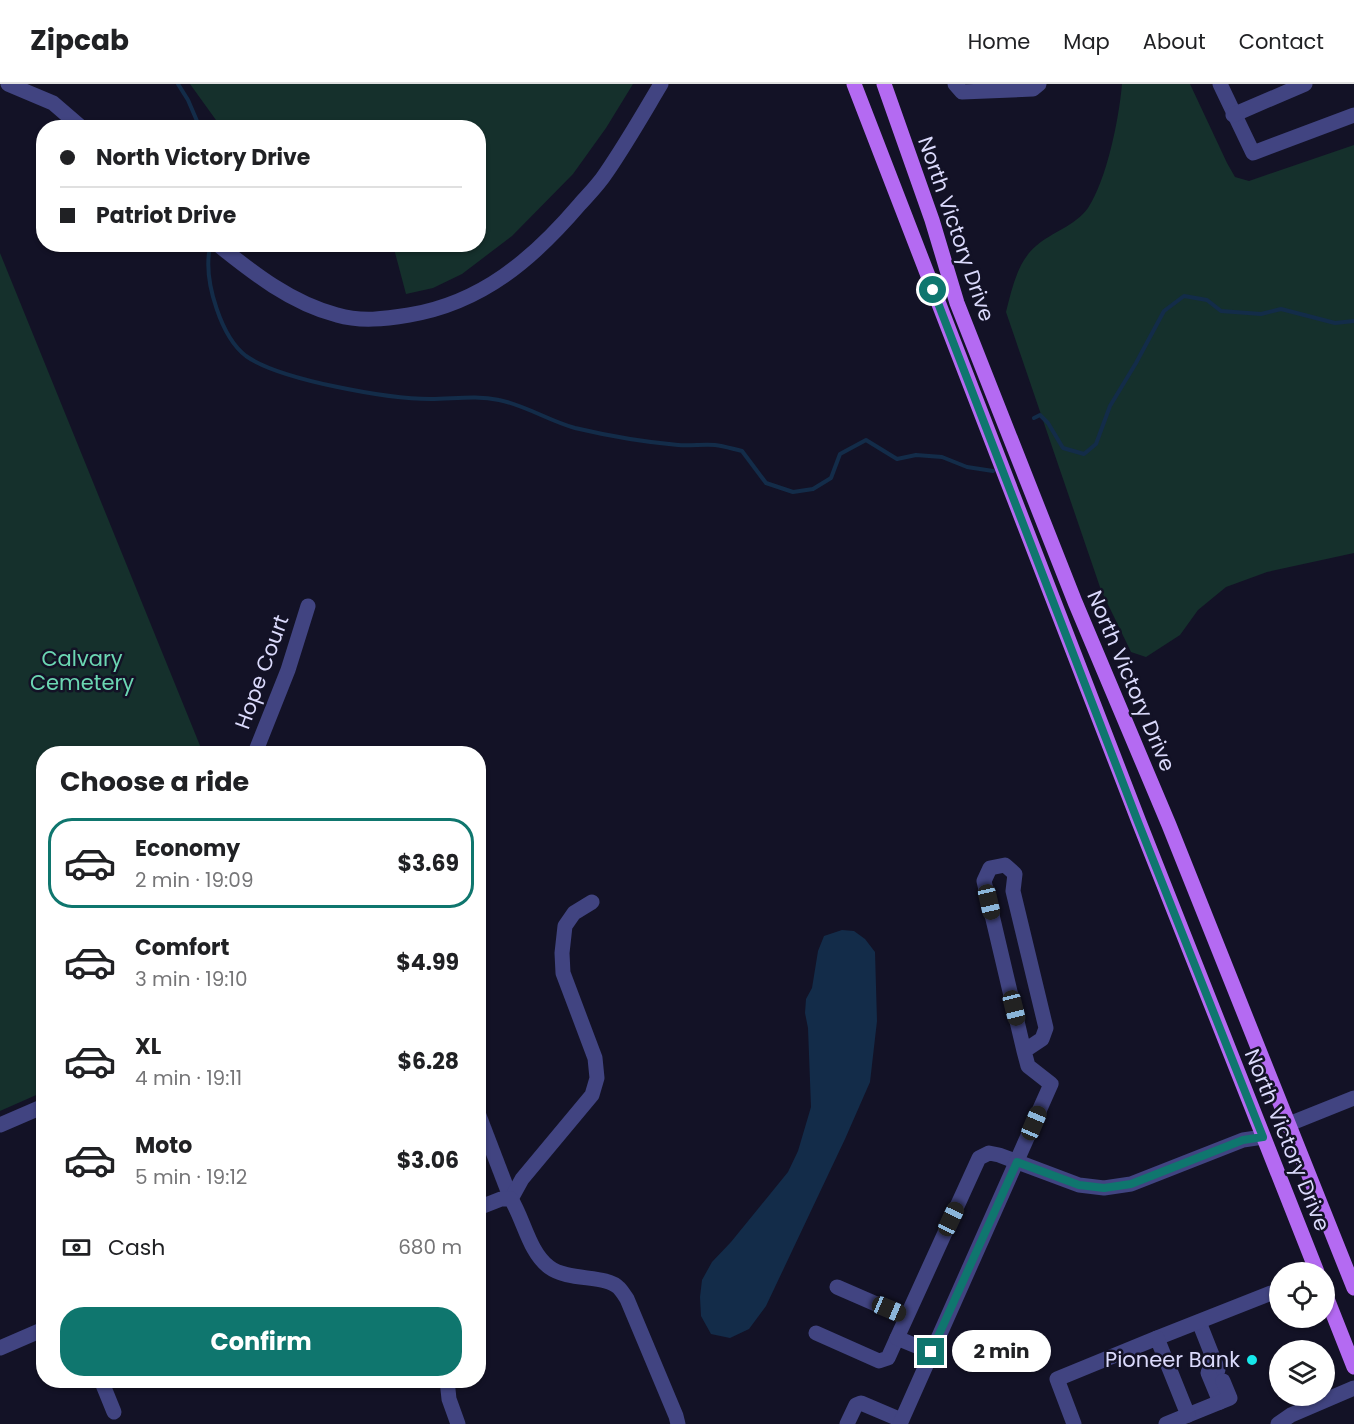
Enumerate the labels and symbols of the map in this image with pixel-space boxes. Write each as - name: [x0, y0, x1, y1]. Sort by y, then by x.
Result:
- street label: North Victory Drive: [911, 132, 1002, 325]
- route start: [919, 276, 946, 303]
- street label: North Victory Drive: [1080, 586, 1183, 776]
- street label: Hope Court: [227, 611, 296, 733]
- park label: Calvary Cemetery: [30, 644, 134, 697]
- car: [976, 882, 1002, 922]
- car: [1001, 988, 1027, 1028]
- street label: North Victory Drive: [1238, 1045, 1337, 1235]
- car: [1019, 1103, 1049, 1143]
- car: [935, 1199, 967, 1239]
- car: [869, 1294, 909, 1324]
- callout: 2 min: [952, 1331, 1051, 1373]
- route end: [917, 1338, 944, 1365]
- place label: Pioneer Bank: [1105, 1345, 1240, 1374]
- marker: Pioneer Bank: [1245, 1353, 1259, 1367]

